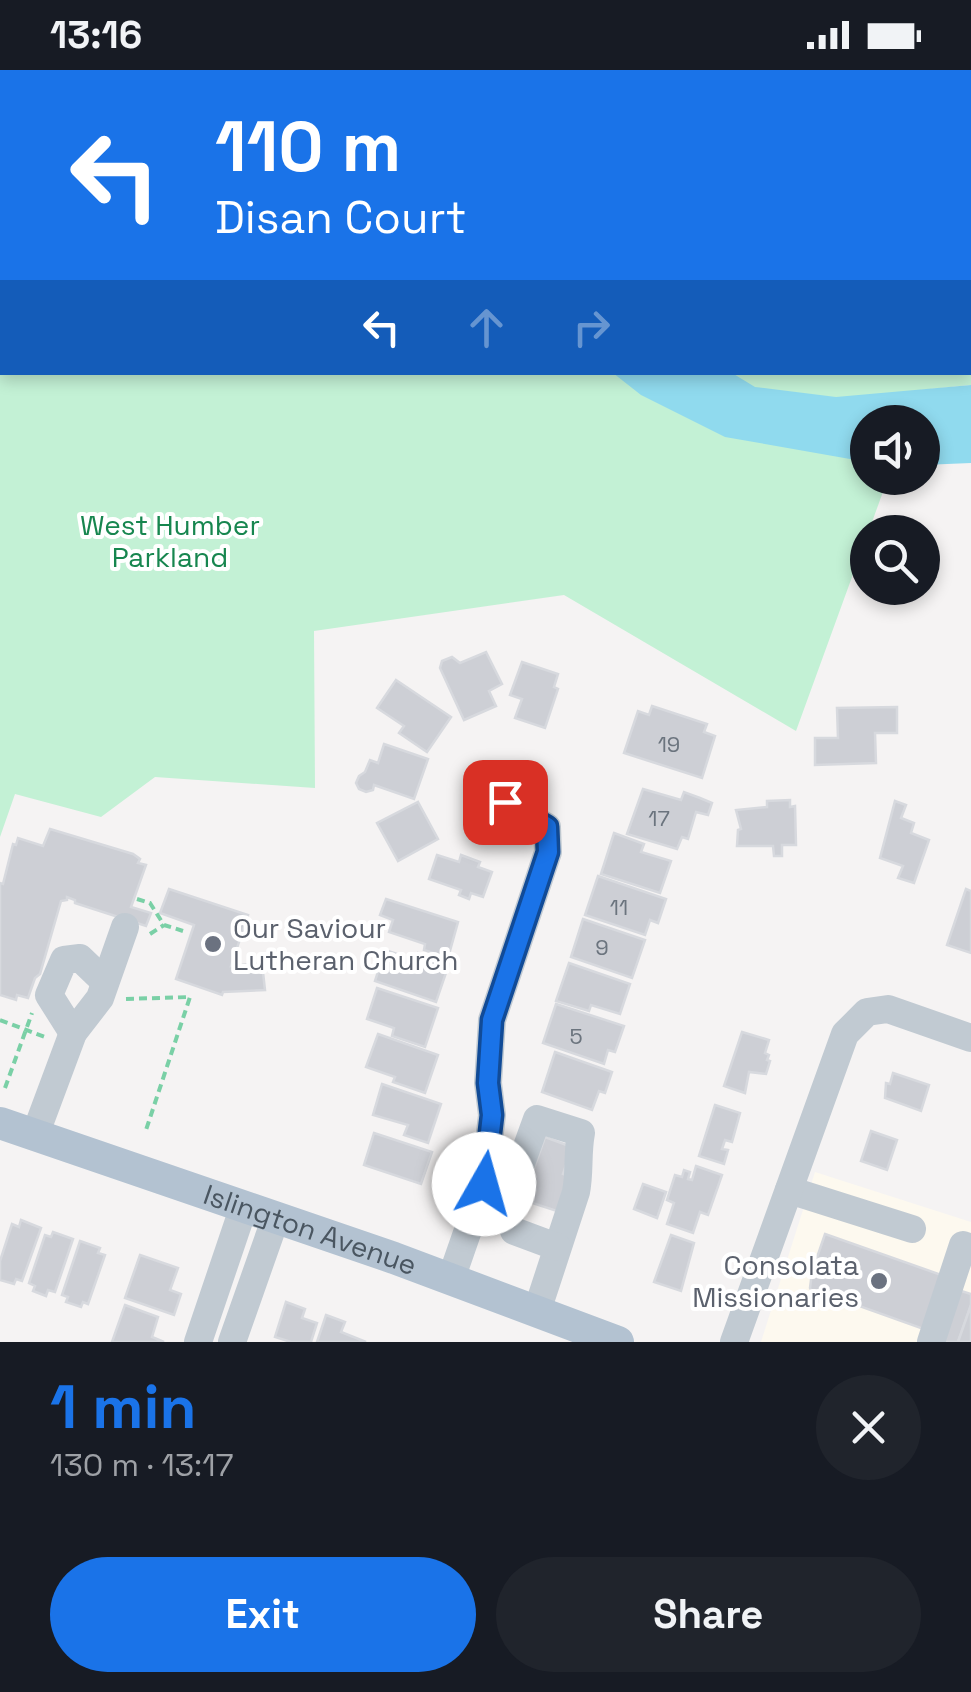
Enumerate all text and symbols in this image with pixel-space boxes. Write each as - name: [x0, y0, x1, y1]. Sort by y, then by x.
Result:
- text: 13:16: [50, 11, 142, 59]
- text: 110 m: [215, 102, 401, 191]
- icon: left: [50, 110, 180, 240]
- text: Disan Court: [215, 189, 466, 246]
- icon: left: [354, 300, 409, 355]
- icon: ahead: [459, 300, 514, 355]
- icon: right: [564, 300, 619, 355]
- map controls: [850, 405, 940, 605]
- button: sound: [850, 405, 940, 495]
- park label: West Humber Parkland: [80, 507, 260, 575]
- button: search: [850, 515, 940, 605]
- house number: 19: [658, 730, 680, 758]
- pin: [463, 760, 548, 845]
- icon: arrive: [478, 775, 533, 830]
- house number: 17: [648, 804, 670, 832]
- house number: 11: [610, 893, 628, 921]
- place label: Our Saviour Lutheran Church: [233, 910, 458, 978]
- marker: Our Saviour Lutheran Church: [202, 933, 224, 955]
- house number: 9: [595, 933, 609, 961]
- house number: 5: [569, 1022, 583, 1050]
- position arrow: [432, 1132, 536, 1236]
- street label: Islington Avenue: [199, 1176, 422, 1283]
- place label: Consolata Missionaries: [692, 1247, 859, 1315]
- marker: Consolata Missionaries: [868, 1270, 890, 1292]
- text: 1 min: [50, 1369, 197, 1446]
- button: close: [816, 1375, 921, 1480]
- text: 130 m · 13:17: [50, 1445, 234, 1485]
- button: Exit: [50, 1557, 476, 1672]
- button: Share: [496, 1557, 921, 1672]

